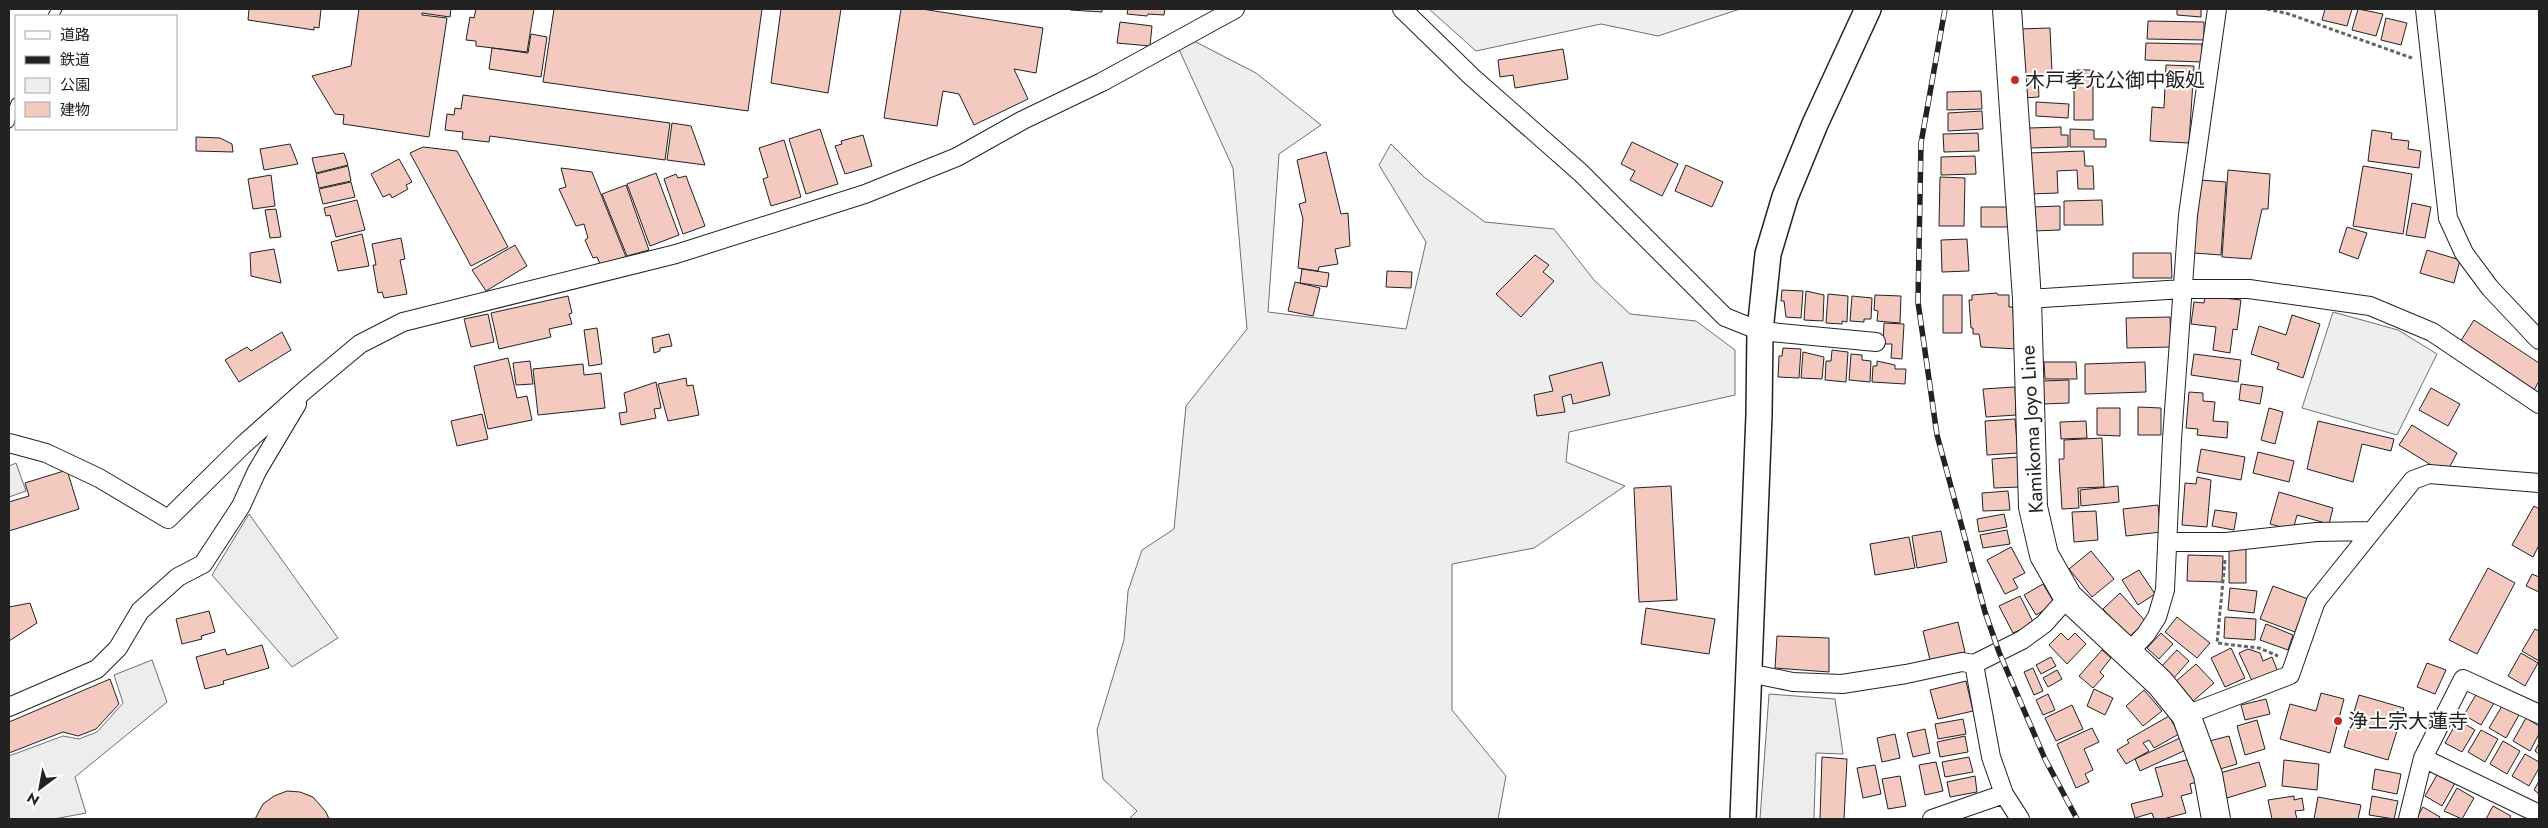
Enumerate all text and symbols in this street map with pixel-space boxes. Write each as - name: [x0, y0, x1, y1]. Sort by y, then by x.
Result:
- legend: [15, 15, 178, 130]
- text: 道路: [60, 24, 90, 46]
- text: 鉄道: [60, 49, 90, 71]
- place label: 木戸孝允公御中飯処: [2025, 66, 2205, 95]
- text: 公園: [60, 74, 90, 96]
- marker: 木戸孝允公御中飯処: [2009, 74, 2021, 86]
- text: 建物: [60, 99, 90, 121]
- street label: Kamikoma Joyo Line: [2013, 344, 2051, 514]
- place label: 浄土宗大蓮寺: [2348, 707, 2468, 736]
- marker: 浄土宗大蓮寺: [2332, 715, 2344, 727]
- north arrow: [15, 763, 65, 813]
- text: N: [23, 788, 43, 810]

